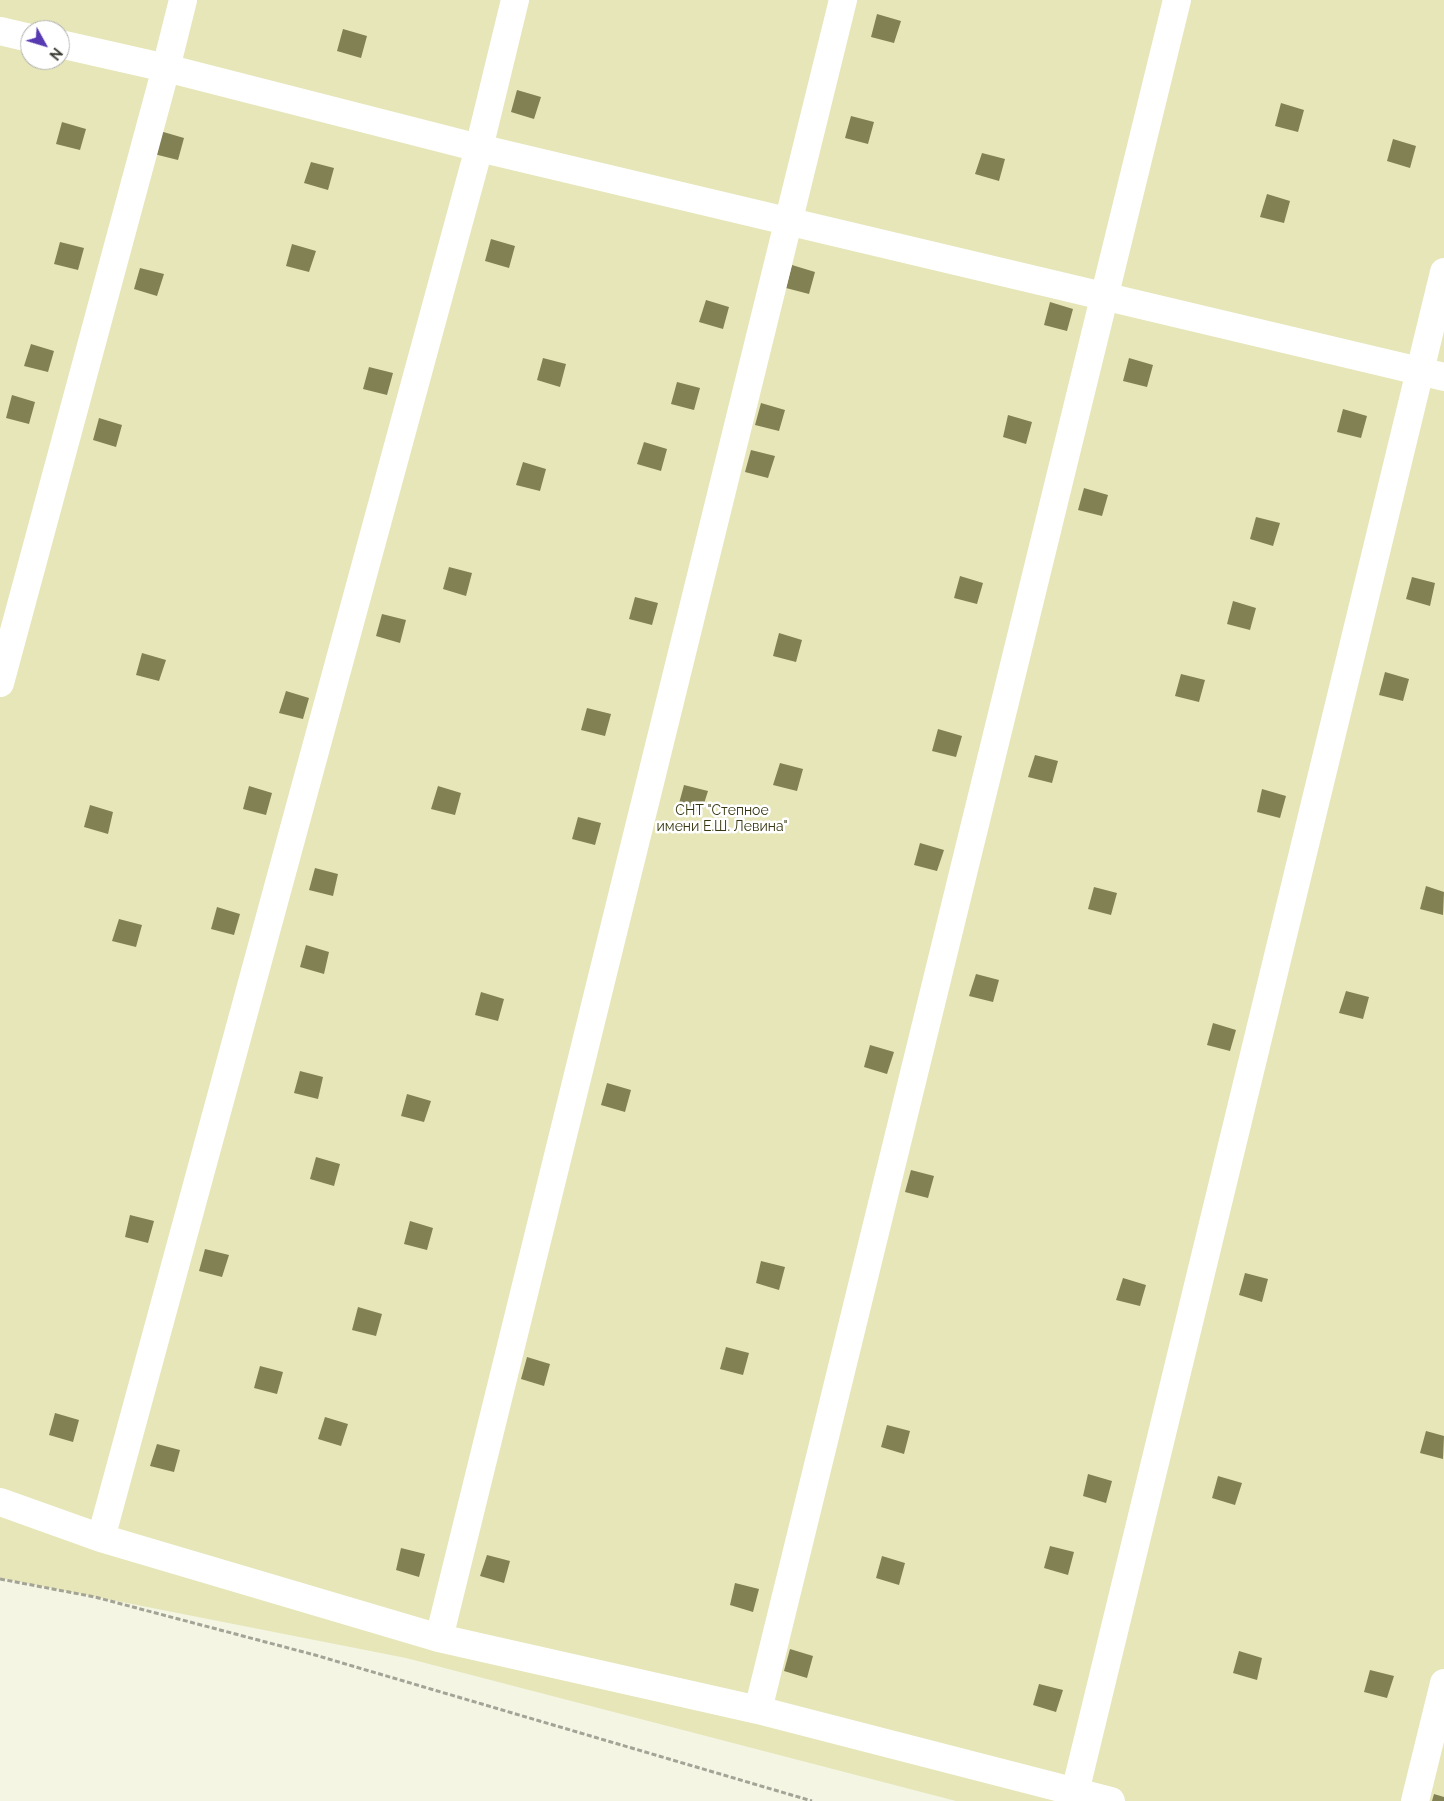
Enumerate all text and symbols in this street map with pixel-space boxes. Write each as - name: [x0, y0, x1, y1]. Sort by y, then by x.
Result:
- north arrow: [20, 20, 70, 70]
- text: N: [46, 45, 65, 63]
- park label: СНТ "Степное имени Е.Ш. Левина": [657, 803, 787, 836]

